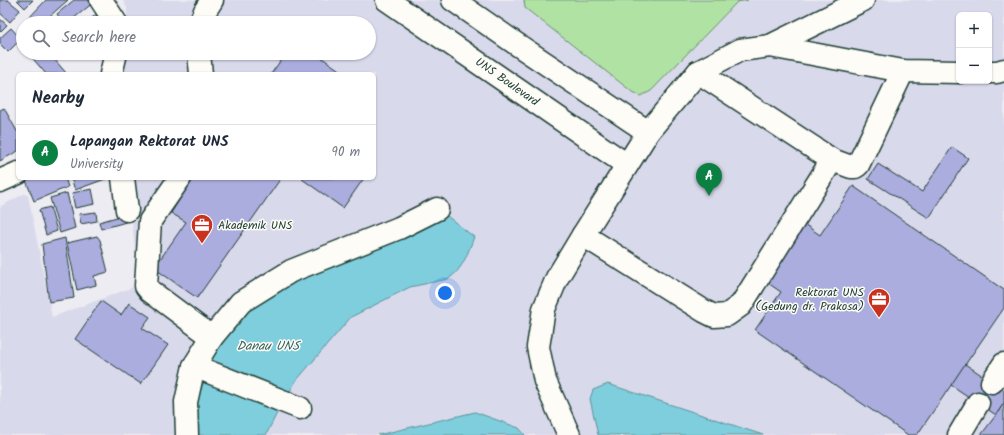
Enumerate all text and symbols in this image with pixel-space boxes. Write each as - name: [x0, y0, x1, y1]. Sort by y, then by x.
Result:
- map controls: [956, 12, 992, 84]
- button: +: [956, 12, 992, 48]
- search box: [16, 16, 376, 60]
- text: Search here: [62, 26, 136, 50]
- icon: search: [30, 27, 52, 49]
- button: −: [956, 48, 992, 84]
- street label: UNS Boulevard: [471, 53, 544, 112]
- text: Nearby: [32, 85, 84, 112]
- text: Lapangan Rektorat UNS: [70, 130, 228, 154]
- text: A: [41, 142, 49, 163]
- text: 90 m: [332, 142, 360, 163]
- text: University: [70, 154, 123, 175]
- pin: A: [696, 163, 722, 196]
- office icon: Akademik UNS: [189, 212, 215, 245]
- place label: Akademik UNS: [218, 216, 293, 235]
- your location: [435, 283, 455, 303]
- place label: Rektorat UNS (Gedung dr. Prakosa): [755, 283, 865, 316]
- office icon: Rektorat UNS (Gedung dr. Prakosa): [866, 286, 892, 319]
- water label: Danau UNS: [237, 336, 301, 357]

